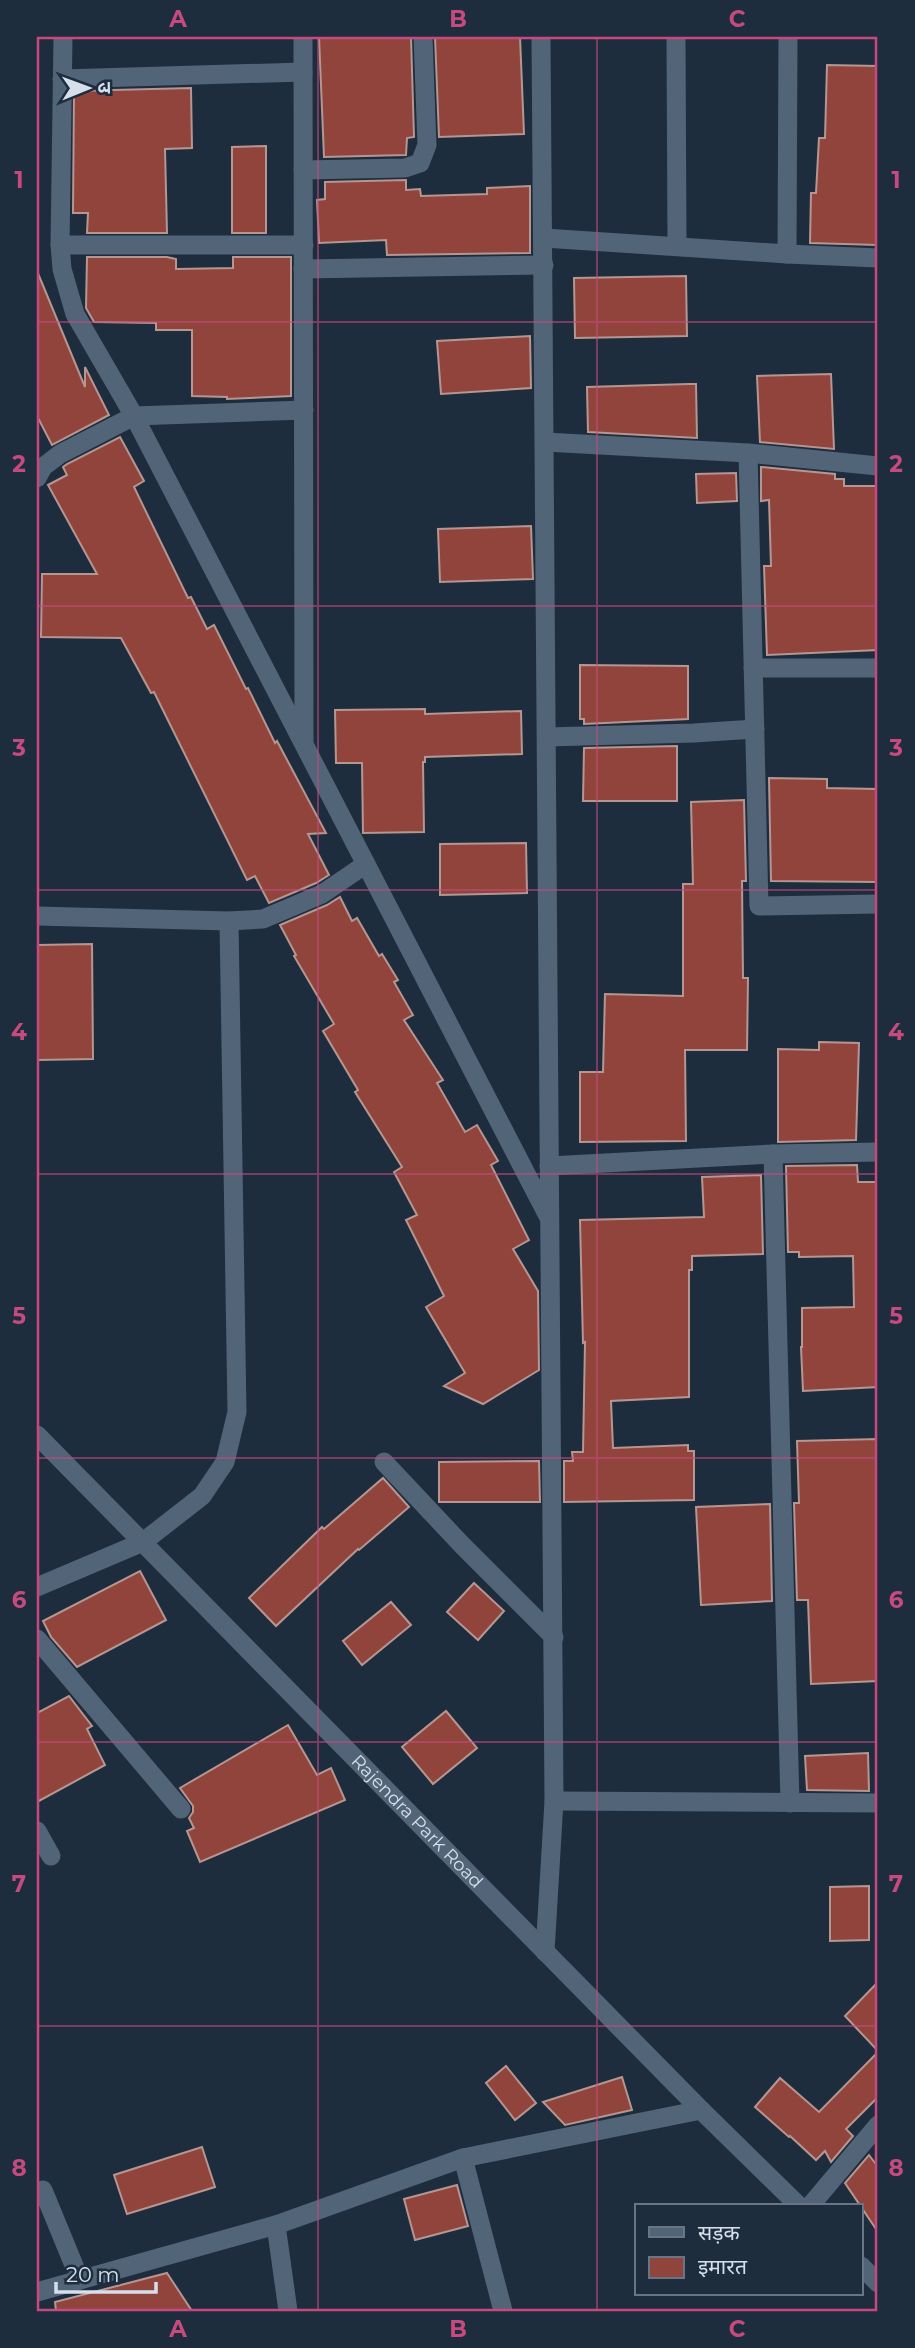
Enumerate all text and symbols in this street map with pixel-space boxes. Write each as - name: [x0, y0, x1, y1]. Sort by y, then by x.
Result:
- text: A: [168, 5, 187, 33]
- text: B: [449, 5, 467, 33]
- text: C: [729, 5, 746, 33]
- north arrow: [52, 52, 122, 122]
- text: उ: [93, 82, 116, 94]
- text: 1: [14, 166, 24, 194]
- text: 1: [891, 166, 901, 194]
- text: 2: [12, 450, 26, 478]
- text: 2: [889, 450, 903, 478]
- text: 3: [11, 734, 26, 762]
- text: 3: [888, 734, 903, 762]
- text: 4: [11, 1018, 27, 1046]
- text: 4: [888, 1018, 904, 1046]
- text: 5: [12, 1302, 26, 1330]
- text: 5: [889, 1302, 903, 1330]
- text: 6: [12, 1586, 27, 1614]
- text: 6: [889, 1586, 904, 1614]
- street label: Rajendra Park Road: [347, 1750, 488, 1893]
- text: 7: [12, 1870, 26, 1898]
- text: 7: [889, 1870, 903, 1898]
- text: 8: [11, 2154, 27, 2182]
- text: 8: [888, 2154, 904, 2182]
- legend: [635, 2204, 862, 2296]
- text: सड़क: [698, 2220, 740, 2245]
- scale bar: [56, 2250, 156, 2294]
- text: इमारत: [698, 2254, 748, 2279]
- text: 20 m: [66, 2262, 120, 2287]
- text: A: [168, 2315, 187, 2343]
- text: B: [449, 2315, 467, 2343]
- text: C: [729, 2315, 746, 2343]

